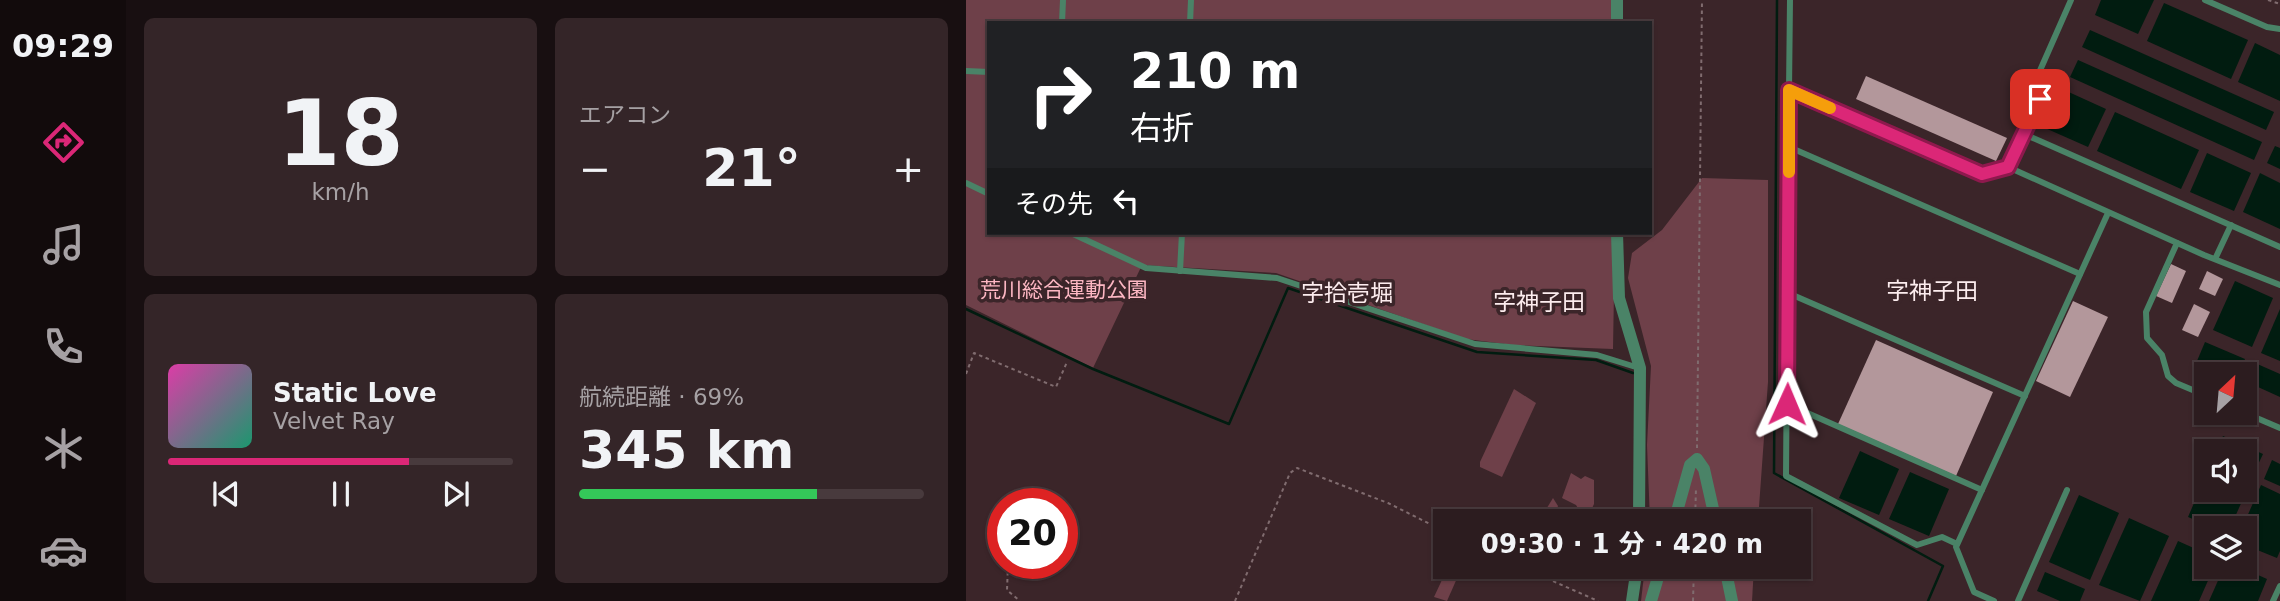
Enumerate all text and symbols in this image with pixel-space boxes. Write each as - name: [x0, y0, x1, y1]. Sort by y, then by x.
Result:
- text: 09:29: [12, 27, 114, 65]
- text: 210 m: [1130, 43, 1300, 100]
- icon: right: [1015, 49, 1106, 140]
- pin: [2010, 69, 2070, 129]
- icon: arrive: [2021, 80, 2059, 118]
- text: 18: [277, 81, 404, 186]
- text: エアコン: [579, 102, 671, 128]
- text: 右折: [1130, 109, 1194, 147]
- icon: directions: [39, 118, 88, 167]
- text: 21°: [702, 138, 801, 198]
- text: −: [579, 147, 611, 191]
- text: +: [892, 147, 924, 191]
- text: km/h: [311, 179, 370, 205]
- icon: left: [1107, 182, 1145, 220]
- text: その先: [1015, 189, 1093, 219]
- icon: music: [39, 220, 88, 269]
- park label: 荒川総合運動公園: [980, 278, 1148, 302]
- district label: 字神子田: [1886, 278, 1978, 304]
- district label: 字拾壱堀: [1301, 280, 1393, 306]
- district label: 字神子田: [1493, 289, 1585, 315]
- icon: phone: [39, 322, 88, 371]
- north arrow: [2194, 362, 2258, 425]
- map controls: [2194, 362, 2257, 579]
- position arrow: [1750, 367, 1824, 441]
- text: Static Love: [273, 378, 437, 408]
- text: 航続距離 · 69%: [579, 384, 744, 410]
- text: Velvet Ray: [273, 408, 395, 434]
- text: 345 km: [579, 420, 794, 480]
- icon: climate: [39, 424, 88, 473]
- button: sound: [2194, 439, 2257, 502]
- icon: previous: [207, 475, 245, 513]
- icon: pause: [322, 475, 360, 513]
- icon: next: [437, 475, 475, 513]
- speed limit sign: 20: [987, 488, 1078, 579]
- button: layers: [2194, 516, 2257, 579]
- icon: car: [39, 526, 88, 575]
- text: 09:30 · 1 分 · 420 m: [1481, 529, 1763, 559]

